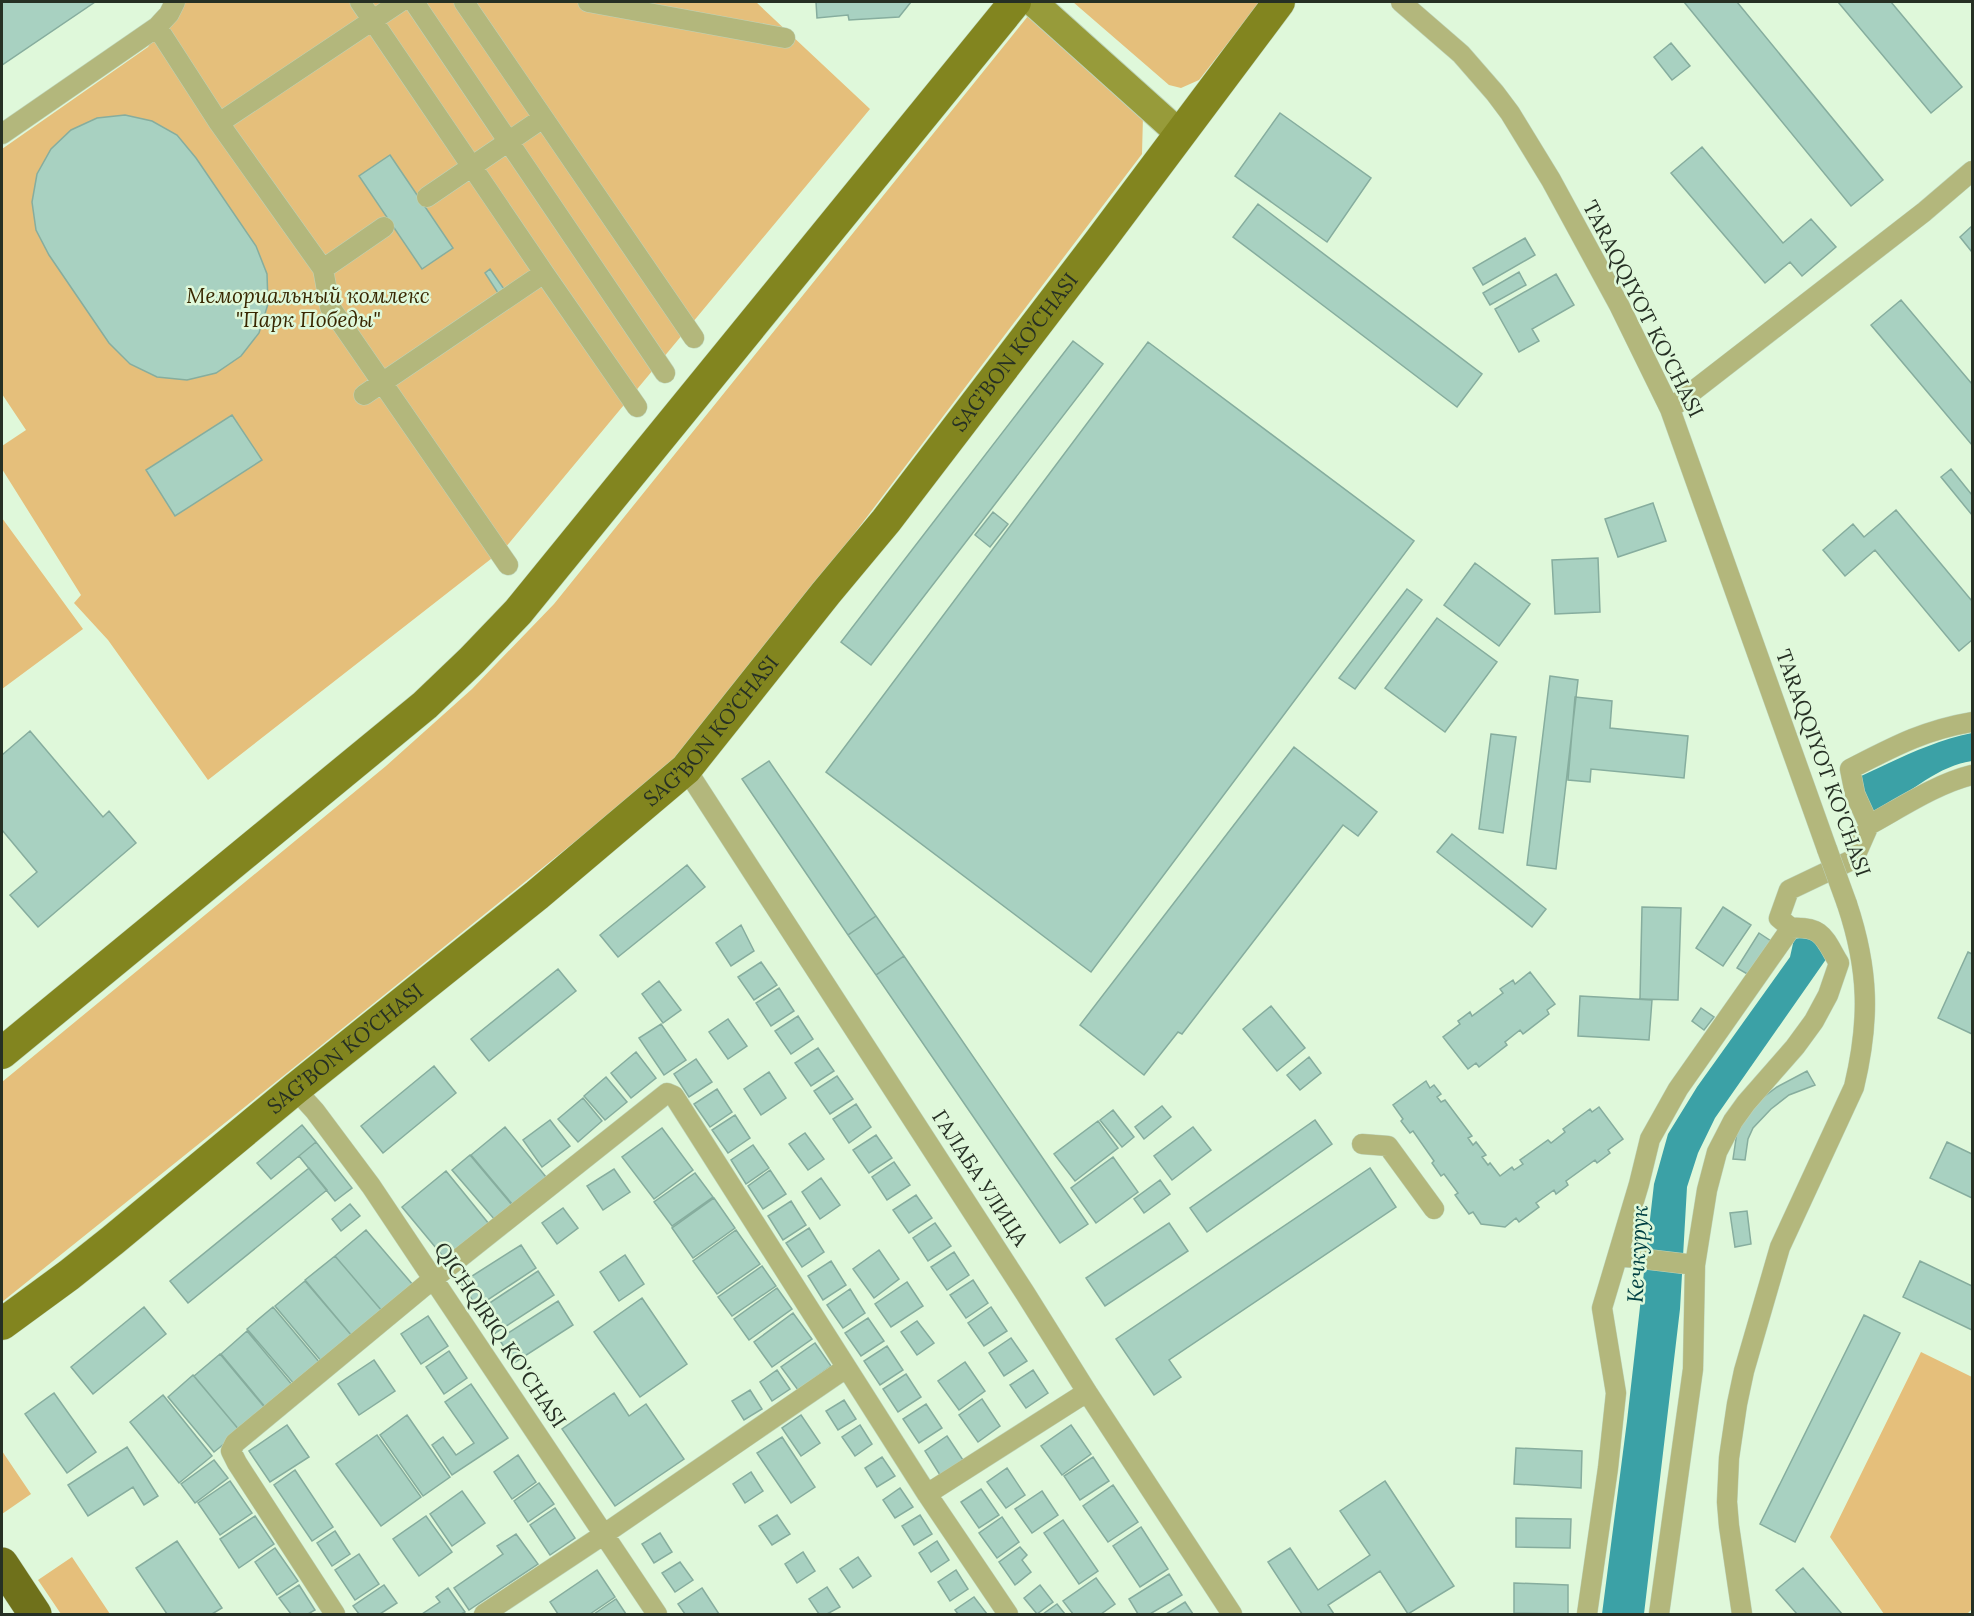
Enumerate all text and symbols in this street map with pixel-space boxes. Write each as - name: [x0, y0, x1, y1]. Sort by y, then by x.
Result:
- street label: TARAQQIYOT KO'CHASI: [1577, 196, 1710, 422]
- street label: SAG’BON KO’CHASI: [945, 267, 1084, 437]
- park label: Мемориальный комлекс "Парк Победы": [186, 282, 430, 333]
- street label: TARAQQIYOT KO'CHASI: [1770, 645, 1877, 880]
- street label: SAG’BON KO’CHASI: [638, 650, 784, 812]
- street label: SAG’BON KO’CHASI: [261, 978, 429, 1120]
- street label: ГАЛАБА УЛИЦА: [926, 1104, 1035, 1252]
- water label: Кечкурук: [1620, 1204, 1654, 1304]
- street label: QICHQIRIQ KO'CHASI: [428, 1237, 573, 1433]

